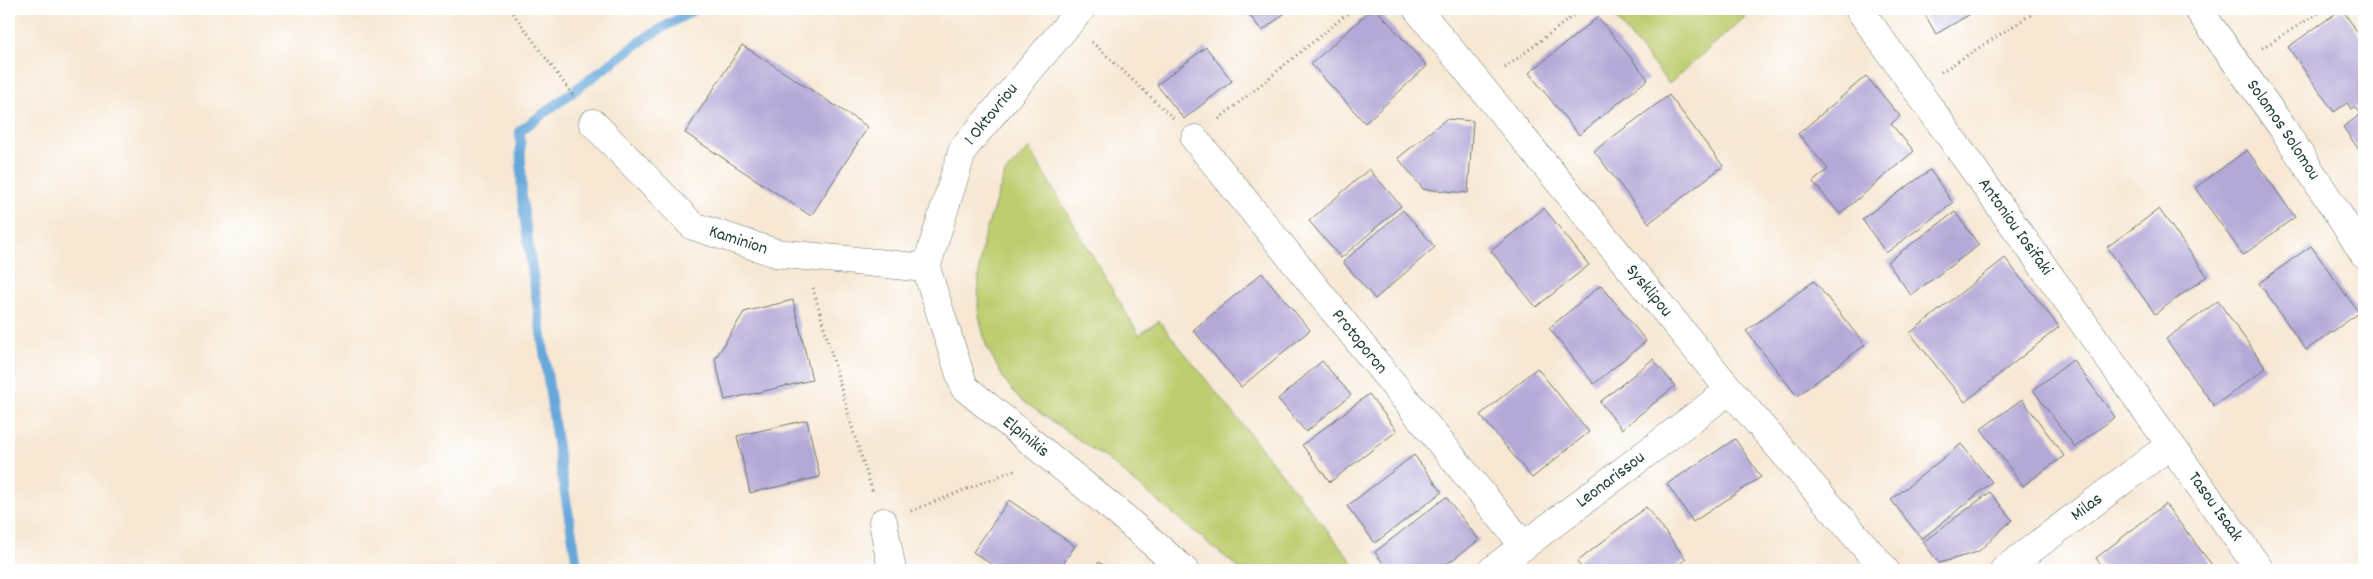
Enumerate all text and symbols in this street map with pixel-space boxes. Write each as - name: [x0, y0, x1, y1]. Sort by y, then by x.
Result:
- street label: Solomos Solomou: [2240, 75, 2326, 185]
- street label: 1 Oktovriou: [959, 79, 1025, 151]
- street label: Antoniou Iosifaki: [1971, 173, 2058, 281]
- street label: Kaminion: [706, 219, 771, 262]
- street label: Sysklipou: [1619, 259, 1678, 323]
- street label: Protoporon: [1325, 304, 1393, 380]
- street label: Elpinikis: [997, 410, 1054, 464]
- street label: Leonarissou: [1571, 446, 1651, 515]
- street label: Tasou Isaak: [2181, 467, 2248, 547]
- street label: Milas: [2066, 487, 2108, 528]

